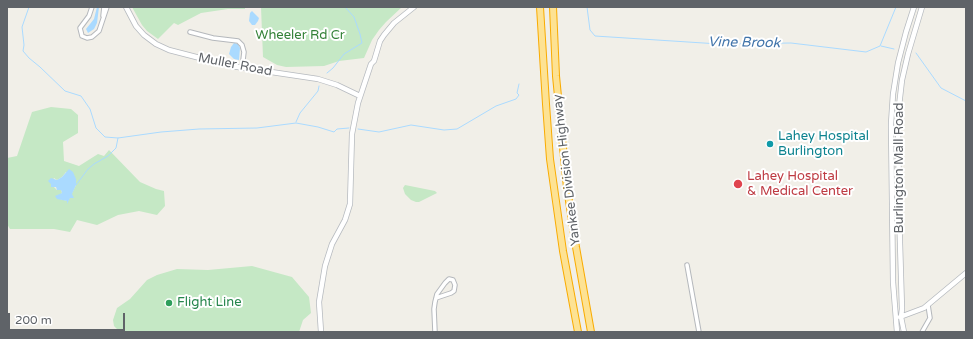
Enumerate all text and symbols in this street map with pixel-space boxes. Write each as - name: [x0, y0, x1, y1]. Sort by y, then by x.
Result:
- park label: Wheeler Rd Cr: [255, 28, 345, 44]
- water label: Vine Brook: [708, 34, 780, 52]
- street label: Muller Road: [197, 50, 273, 80]
- street label: Yankee Division Highway: [550, 93, 584, 247]
- street label: Burlington Mall Road: [892, 103, 908, 233]
- place label: Lahey Hospital Burlington: [778, 129, 869, 160]
- marker: Lahey Hospital Burlington: [765, 139, 775, 149]
- place label: Lahey Hospital & Medical Center: [747, 169, 853, 200]
- marker: Lahey Hospital & Medical Center: [732, 178, 744, 190]
- place label: Flight Line: [177, 295, 242, 311]
- marker: Flight Line: [164, 298, 174, 308]
- scale bar: [10, 305, 127, 331]
- text: 200 m: [15, 313, 52, 327]

